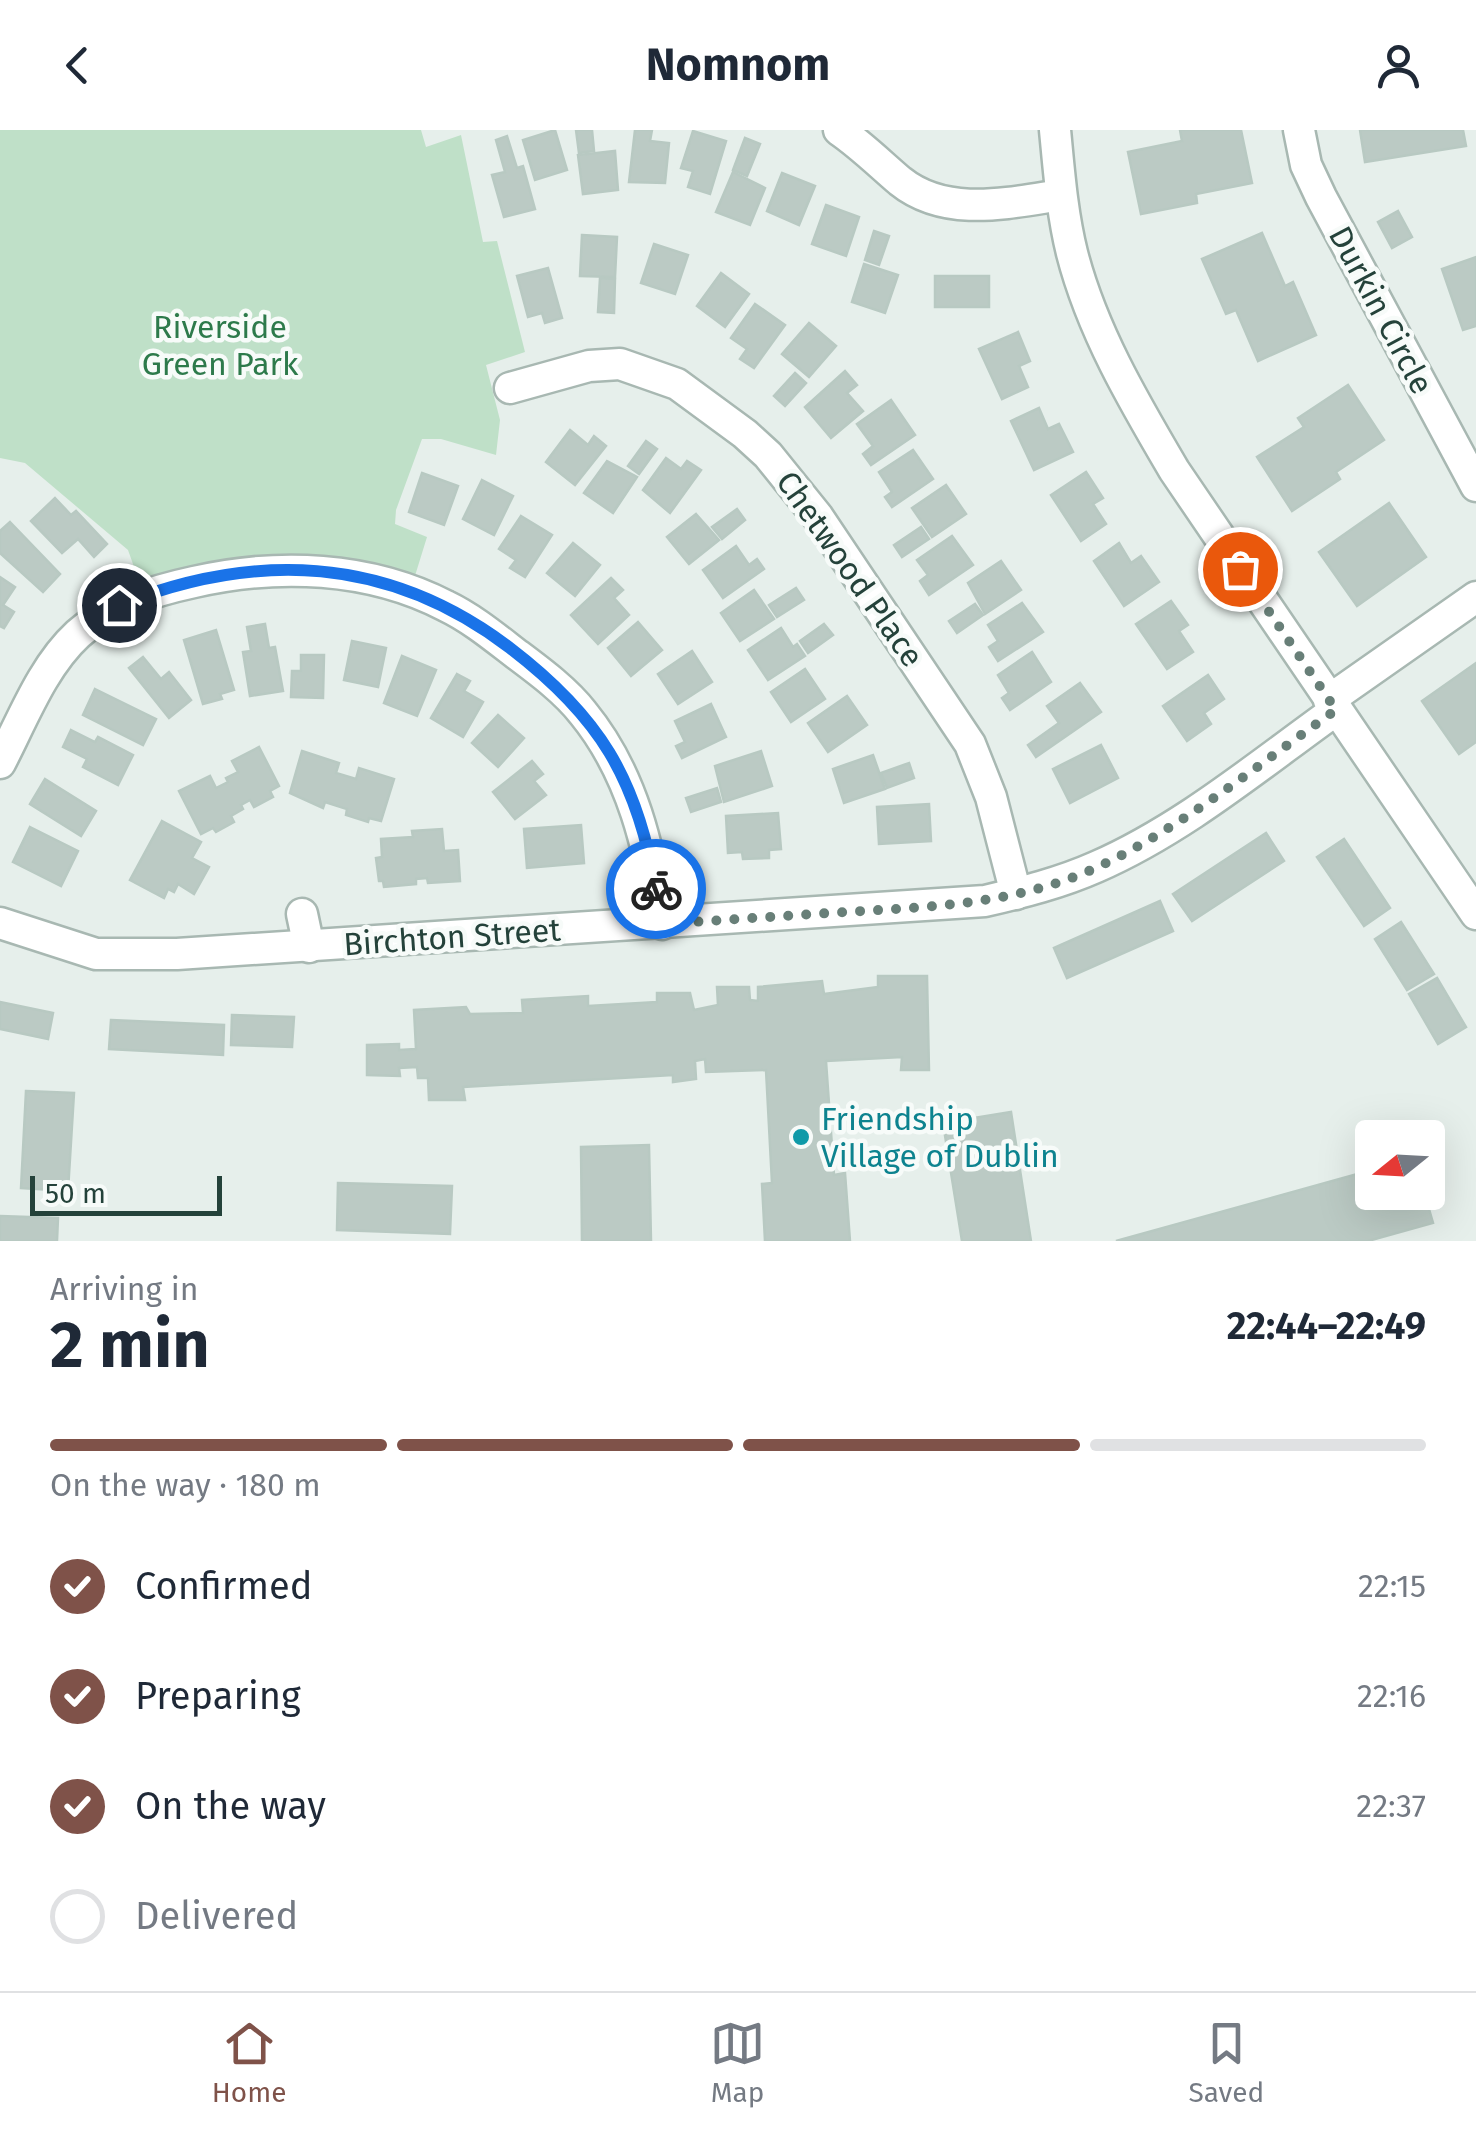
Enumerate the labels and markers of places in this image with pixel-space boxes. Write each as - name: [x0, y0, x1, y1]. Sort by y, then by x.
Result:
- pin: [1198, 527, 1283, 612]
- pin: [77, 563, 162, 648]
- place label: Friendship Village of Dublin: [821, 1100, 1059, 1175]
- marker: Friendship Village of Dublin: [790, 1126, 812, 1148]

